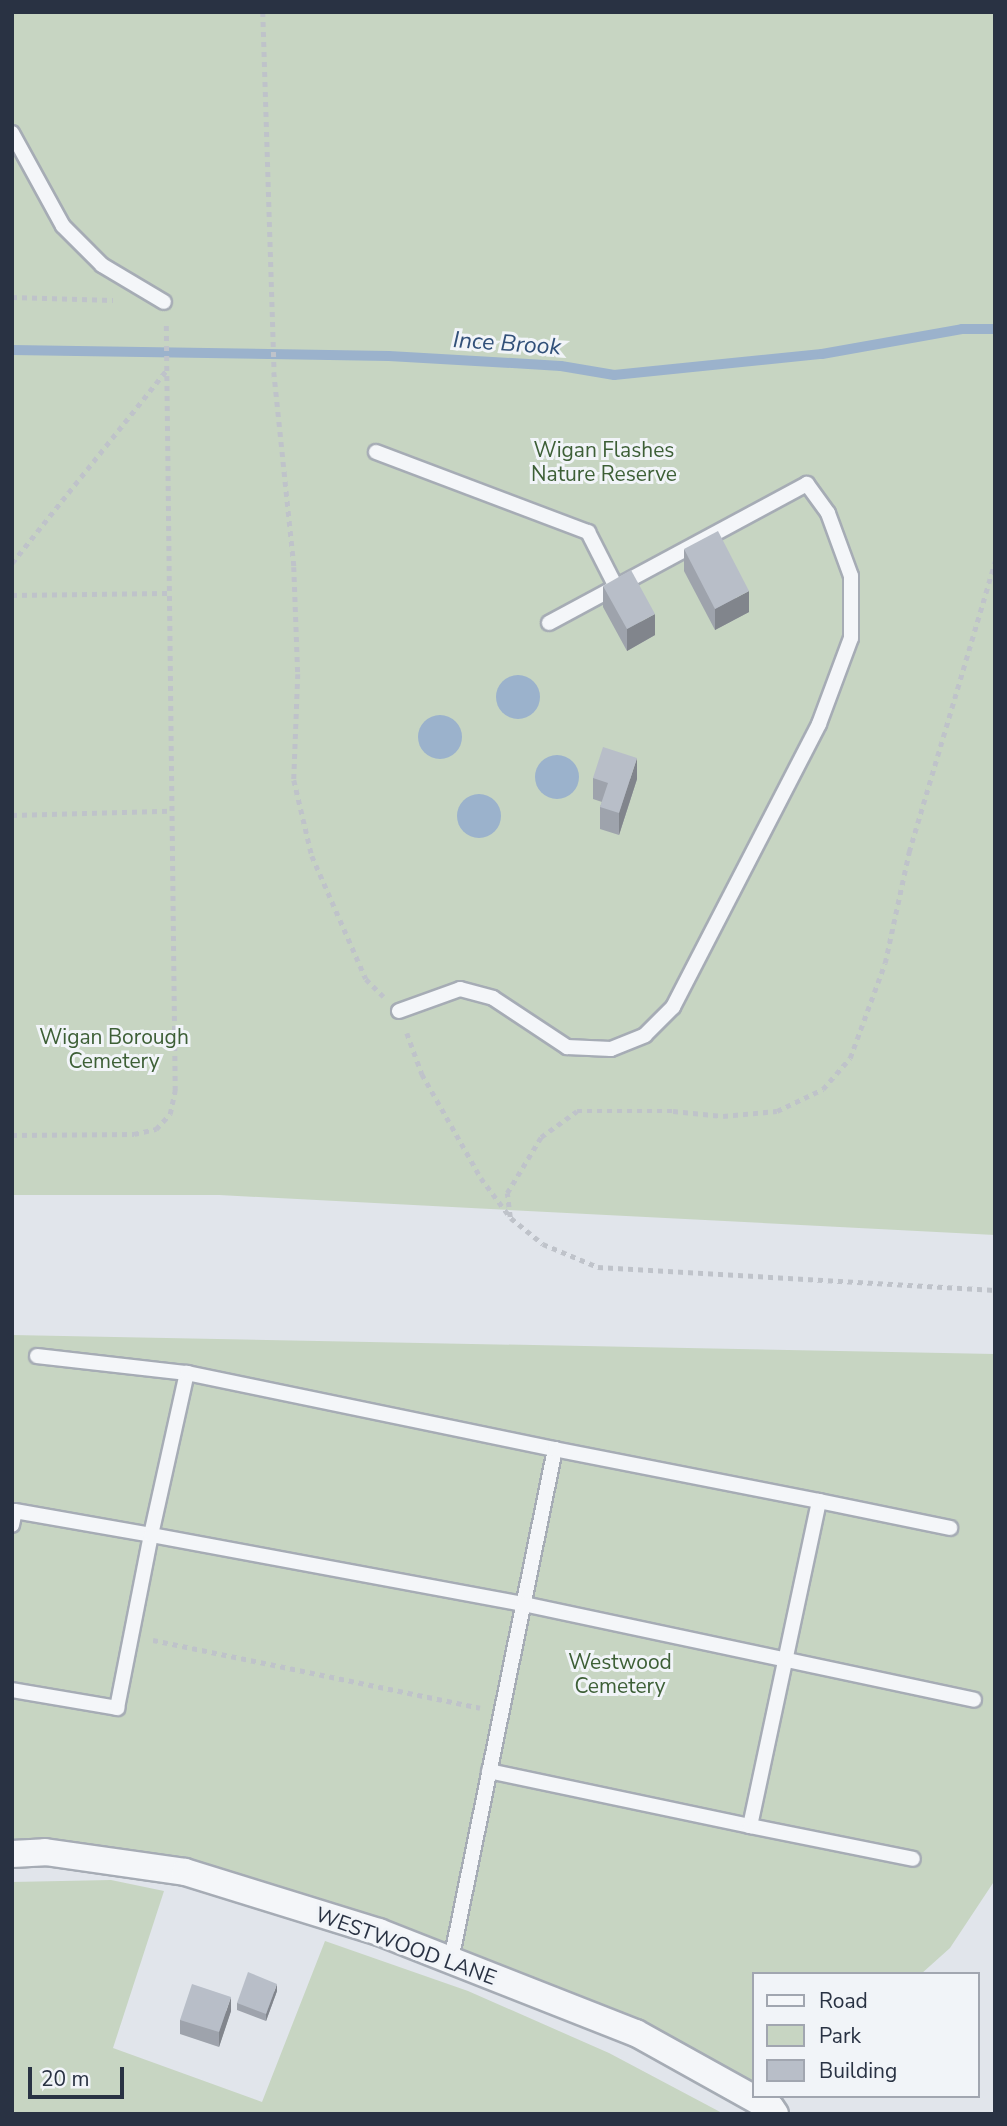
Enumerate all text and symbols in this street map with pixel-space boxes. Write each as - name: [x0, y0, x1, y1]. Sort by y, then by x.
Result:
- water label: Ince Brook: [452, 326, 562, 362]
- park label: Wigan Flashes Nature Reserve: [531, 437, 677, 487]
- park label: Wigan Borough Cemetery: [39, 1024, 189, 1074]
- park label: Westwood Cemetery: [568, 1649, 672, 1699]
- street label: WESTWOOD LANE: [312, 1902, 500, 1990]
- legend: [752, 1972, 979, 2098]
- text: Road: [819, 1987, 868, 2015]
- text: Park: [819, 2022, 861, 2050]
- scale bar: [32, 2052, 128, 2096]
- text: Building: [819, 2057, 897, 2085]
- text: 20 m: [41, 2065, 90, 2093]

